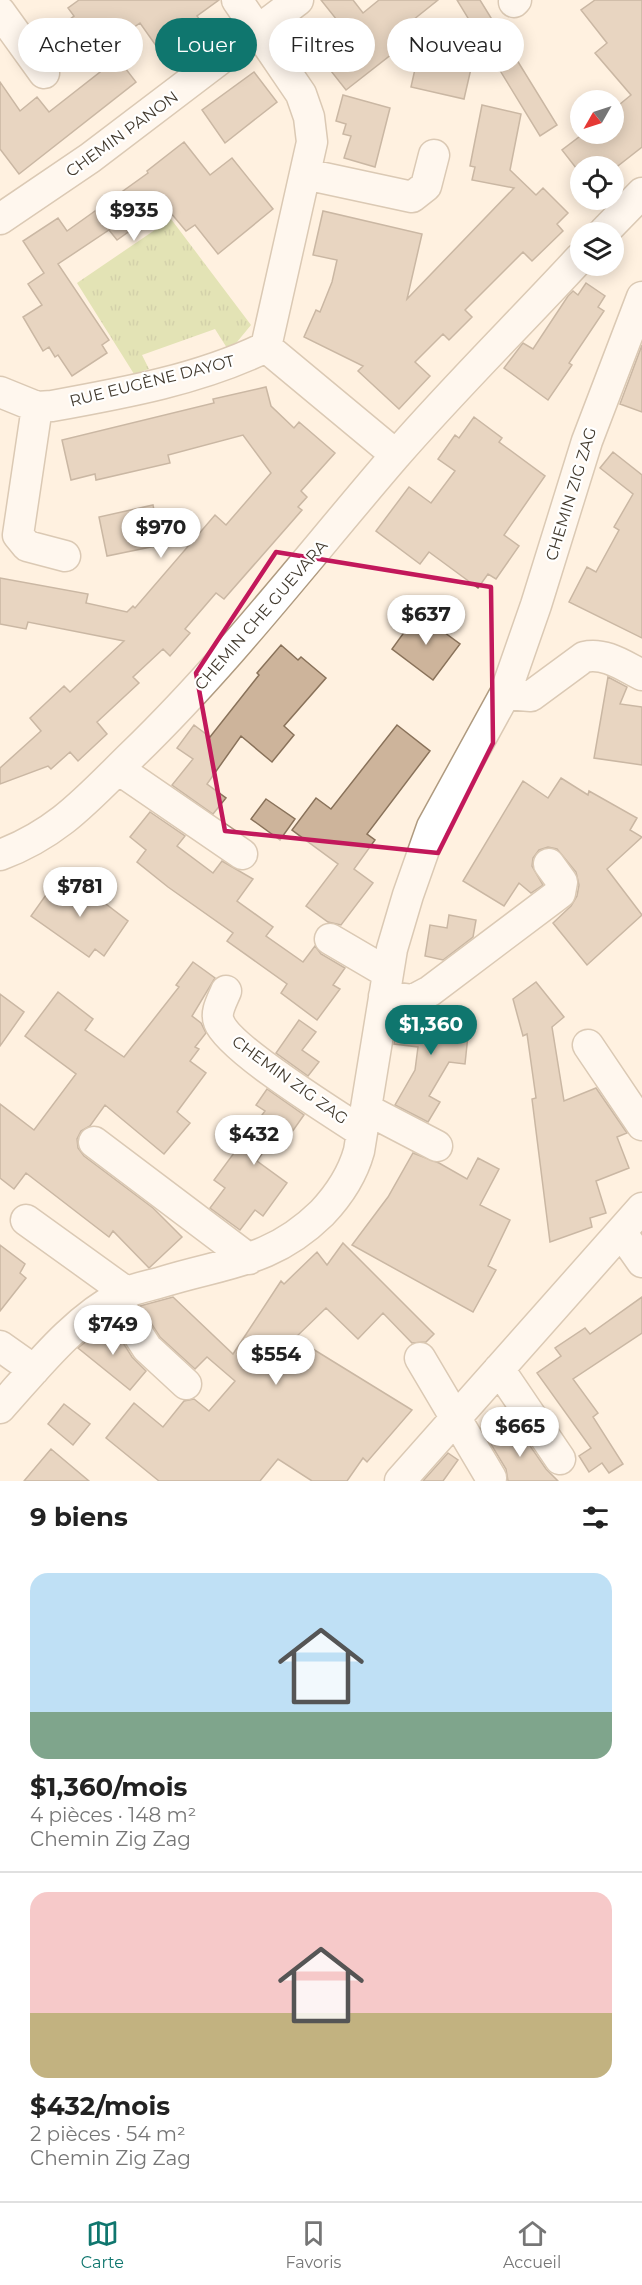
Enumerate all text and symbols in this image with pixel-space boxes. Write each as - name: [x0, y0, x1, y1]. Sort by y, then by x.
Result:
- chip: Acheter: [18, 18, 143, 72]
- chip: Louer: [155, 18, 257, 72]
- chip: Filtres: [269, 18, 375, 72]
- chip: Nouveau: [387, 18, 524, 72]
- street label: CHEMIN PANON: [62, 87, 182, 181]
- north arrow: [570, 90, 624, 144]
- map controls: [570, 90, 624, 276]
- button: locate: [570, 156, 624, 210]
- pin: $935: [98, 191, 170, 242]
- text: $935: [110, 198, 158, 222]
- button: layers: [570, 222, 624, 276]
- street label: RUE EUGÈNE DAYOT: [68, 351, 237, 411]
- street label: CHEMIN ZIG ZAG: [542, 425, 600, 563]
- pin: $970: [125, 508, 197, 559]
- text: $970: [136, 515, 186, 539]
- street label: CHEMIN CHE GUEVARA: [191, 536, 332, 694]
- pin: $637: [390, 595, 462, 646]
- text: $637: [401, 602, 451, 626]
- pin: $781: [44, 867, 116, 918]
- text: $781: [57, 874, 103, 898]
- pin: $1,360: [382, 1005, 480, 1056]
- text: $1,360: [399, 1012, 463, 1036]
- street label: CHEMIN ZIG ZAG: [228, 1032, 352, 1128]
- pin: $432: [218, 1115, 290, 1166]
- text: $432: [229, 1122, 279, 1146]
- pin: $749: [77, 1305, 149, 1356]
- text: $749: [88, 1312, 138, 1336]
- pin: $554: [240, 1335, 312, 1386]
- text: $554: [251, 1342, 301, 1366]
- pin: $665: [484, 1407, 556, 1458]
- text: $665: [495, 1414, 545, 1438]
- text: 9 biens: [30, 1501, 128, 1533]
- icon: filters: [579, 1501, 612, 1534]
- icon: home: [267, 1612, 375, 1720]
- text: $1,360/mois: [30, 1771, 187, 1803]
- text: 4 pièces · 148 m²: [30, 1803, 196, 1827]
- text: Chemin Zig Zag: [30, 1827, 191, 1851]
- icon: home: [267, 1931, 375, 2039]
- text: $432/mois: [30, 2090, 170, 2122]
- text: 2 pièces · 54 m²: [30, 2122, 186, 2146]
- text: Chemin Zig Zag: [30, 2146, 191, 2170]
- tab: Carte: [81, 2217, 124, 2272]
- tab: Favoris: [285, 2217, 341, 2272]
- tab: Accueil: [503, 2217, 561, 2272]

